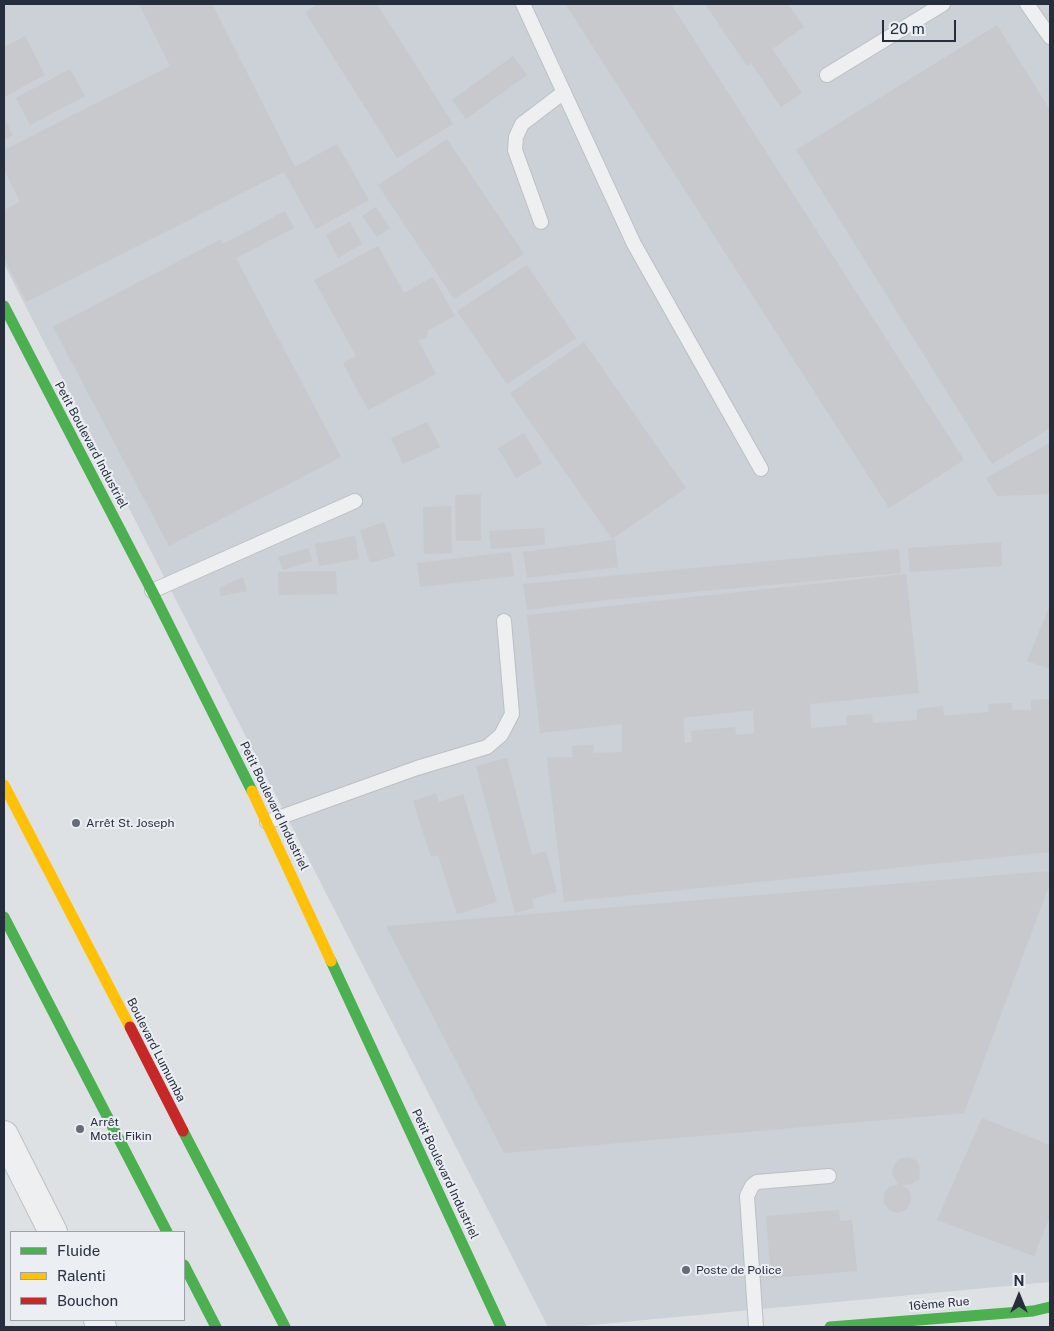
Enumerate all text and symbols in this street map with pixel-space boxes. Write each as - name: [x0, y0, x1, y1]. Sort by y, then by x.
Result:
- scale bar: [884, 10, 958, 42]
- text: 20 m: [890, 20, 925, 37]
- street label: Petit Boulevard Industriel: [51, 379, 131, 511]
- street label: Petit Boulevard Industriel: [237, 739, 311, 873]
- place label: Arrêt St. Joseph: [86, 816, 174, 830]
- marker: Arrêt St. Joseph: [70, 817, 82, 829]
- street label: Boulevard Lumumba: [124, 996, 188, 1104]
- street label: Petit Boulevard Industriel: [409, 1107, 481, 1241]
- place label: Arrêt Motel Fikin: [90, 1115, 152, 1143]
- marker: Arrêt Motel Fikin: [74, 1123, 86, 1135]
- legend: [10, 1231, 185, 1321]
- text: Fluide: [57, 1242, 100, 1259]
- place label: Poste de Police: [696, 1263, 781, 1277]
- marker: Poste de Police: [680, 1264, 692, 1276]
- text: Ralenti: [57, 1267, 106, 1284]
- north arrow: [994, 1271, 1044, 1321]
- text: N: [1014, 1273, 1024, 1289]
- text: Bouchon: [57, 1292, 118, 1309]
- street label: 16ème Rue: [908, 1294, 970, 1314]

